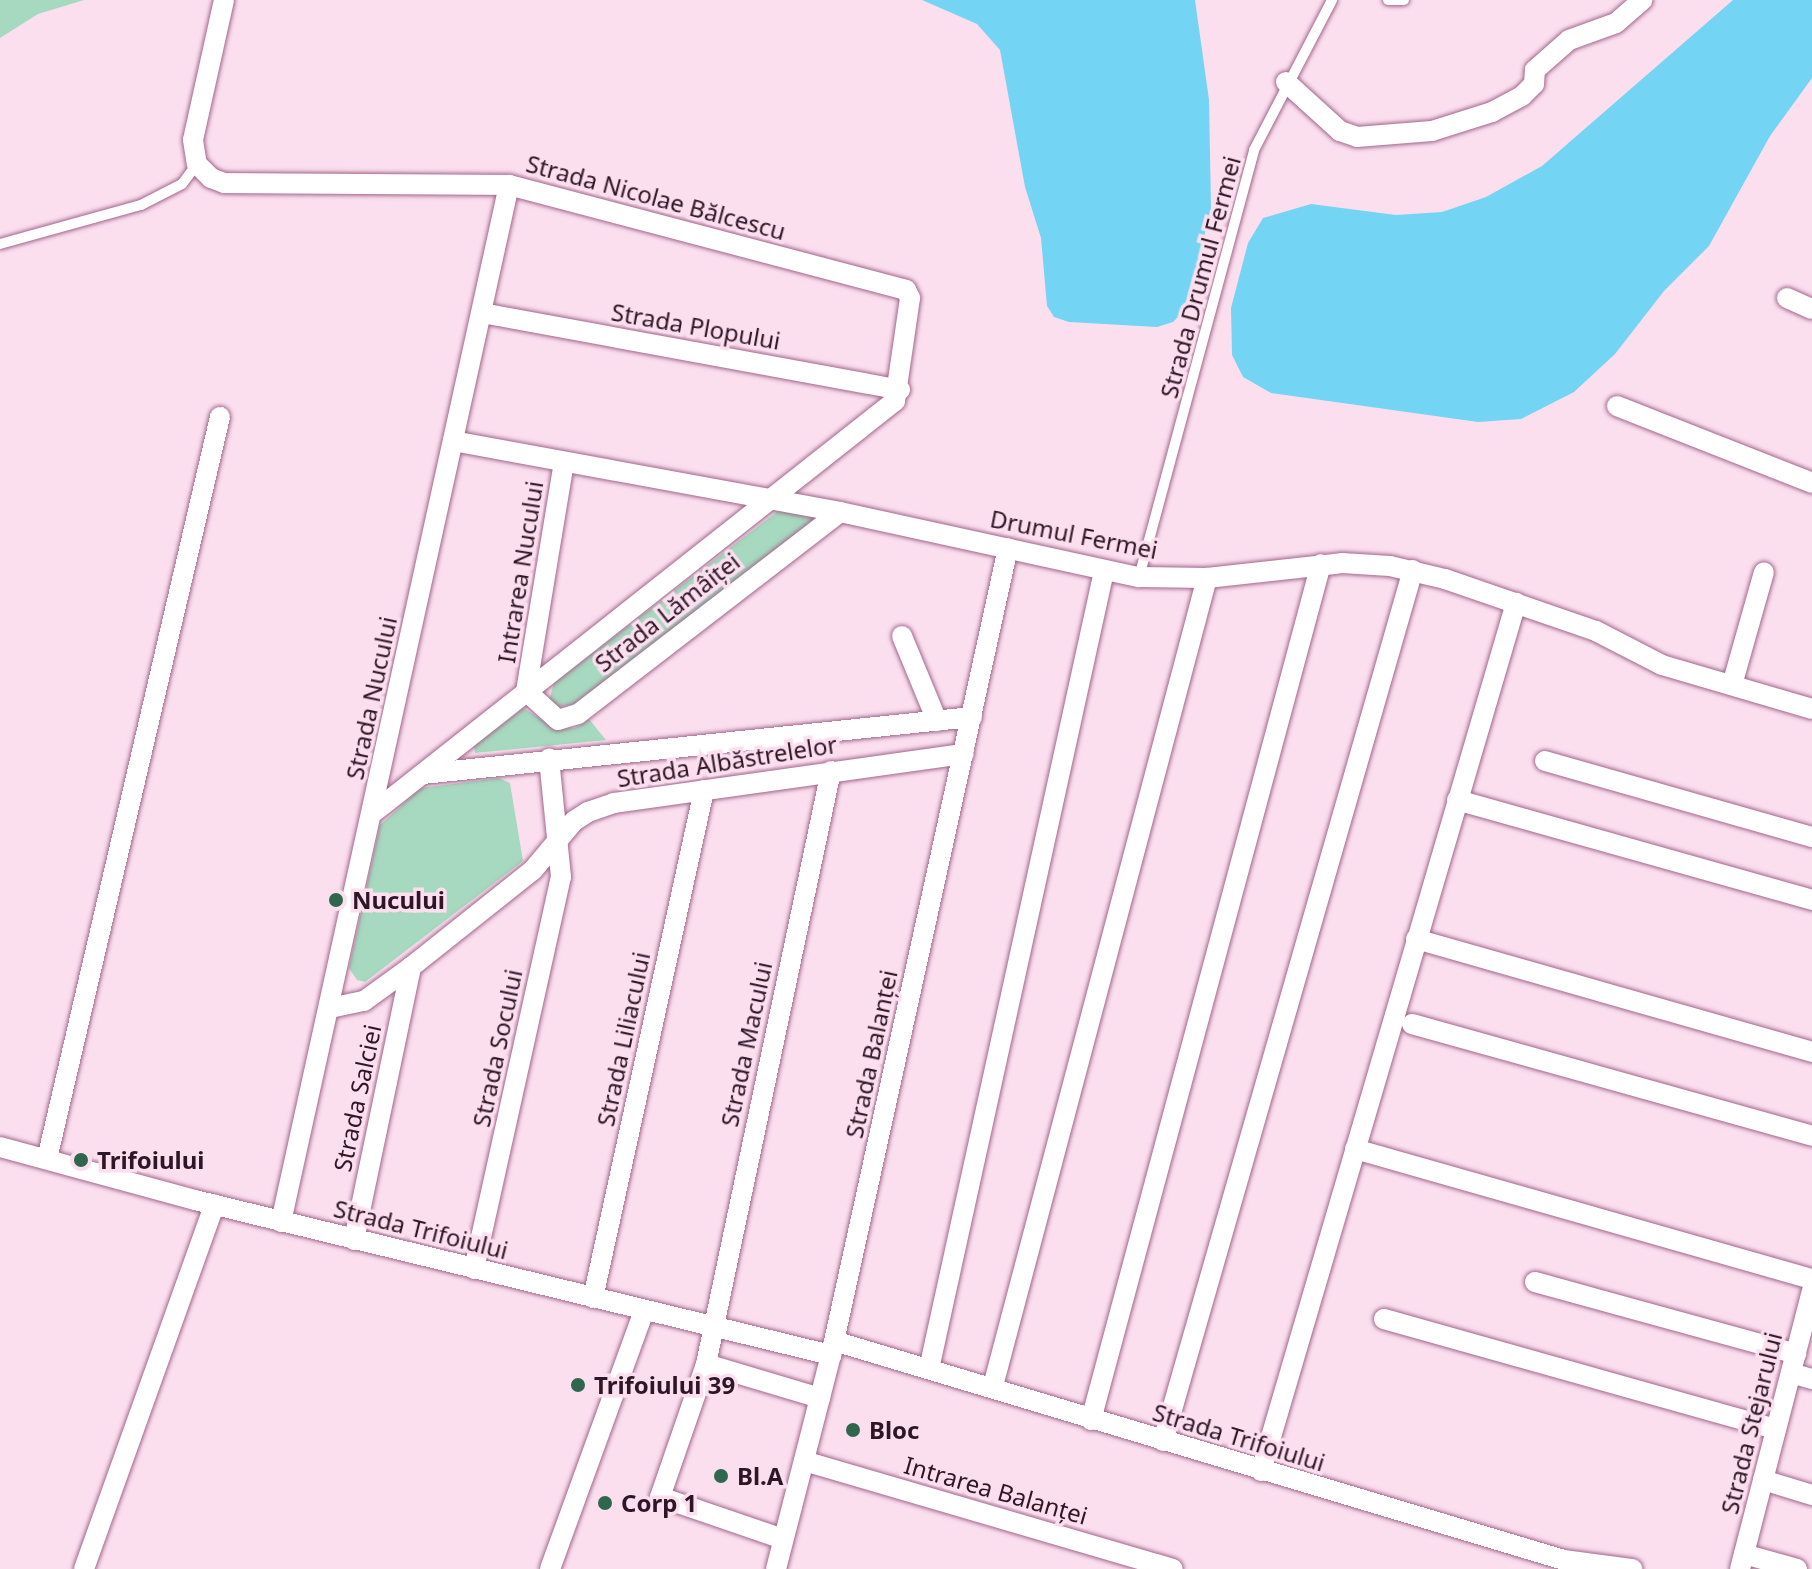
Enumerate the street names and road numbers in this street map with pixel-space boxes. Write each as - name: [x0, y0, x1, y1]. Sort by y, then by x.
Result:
- street label: Strada Nicolae Bălcescu: [523, 149, 789, 245]
- street label: Strada Drumul Fermei: [1154, 153, 1246, 401]
- street label: Strada Plopului: [609, 297, 783, 355]
- street label: Intrarea Nucului: [491, 479, 549, 665]
- street label: Drumul Fermei: [988, 504, 1160, 564]
- street label: Strada Lămâiței: [589, 547, 745, 677]
- street label: Strada Nucului: [340, 614, 402, 782]
- street label: Strada Albăstrelelor: [615, 729, 839, 793]
- street label: Strada Liliacului: [590, 949, 656, 1129]
- street label: Strada Macului: [714, 959, 778, 1129]
- street label: Strada Socului: [466, 967, 528, 1129]
- street label: Strada Balanței: [839, 967, 903, 1141]
- street label: Strada Salciei: [327, 1022, 387, 1174]
- street label: Strada Trifoiului: [331, 1193, 511, 1265]
- street label: Strada Stejarului: [1715, 1329, 1787, 1517]
- street label: Strada Trifoiului: [1149, 1397, 1329, 1477]
- street label: Intrarea Balanței: [901, 1450, 1091, 1530]

